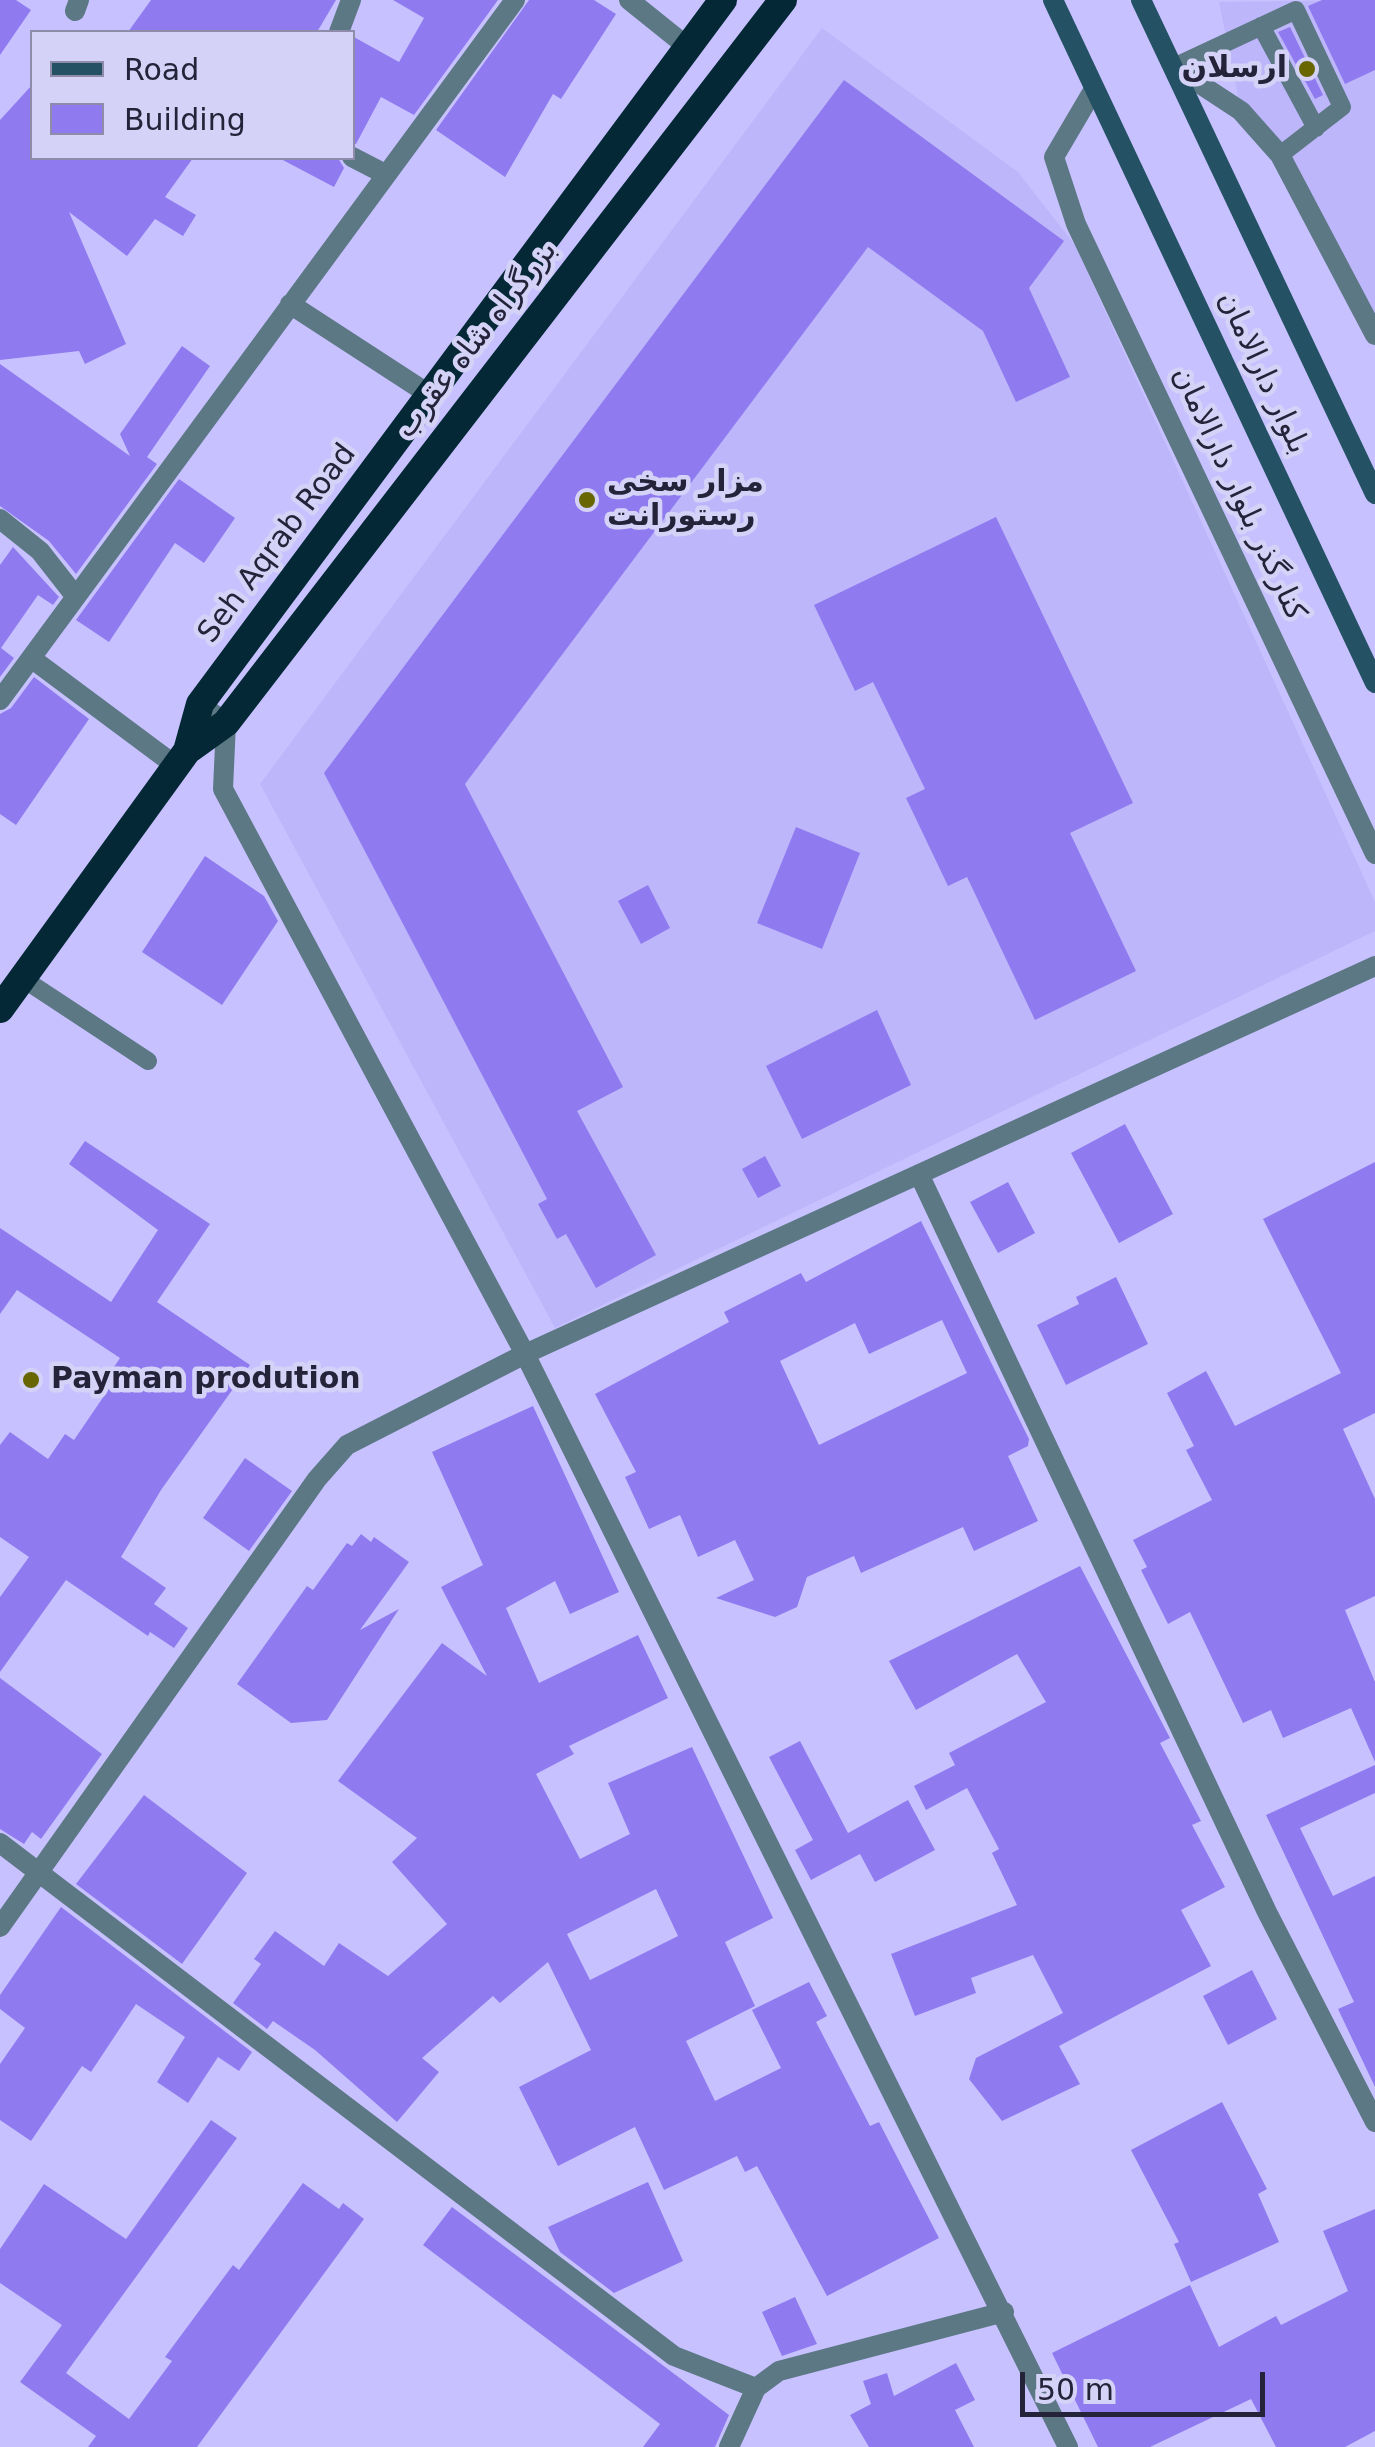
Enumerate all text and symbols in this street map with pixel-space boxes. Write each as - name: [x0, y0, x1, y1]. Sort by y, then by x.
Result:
- legend: [30, 30, 355, 160]
- place label: ارسلان: [1182, 51, 1287, 87]
- text: Road: [124, 52, 199, 87]
- marker: ارسلان: [1296, 58, 1318, 80]
- text: Building: [124, 102, 246, 137]
- street label: بزرگراه شاه عقرب: [389, 234, 565, 446]
- street label: بلوار دارالامان: [1209, 286, 1315, 460]
- street label: کنارگذر بلوار دارالامان: [1163, 361, 1313, 627]
- street label: Seh Aqrab Road: [192, 437, 364, 651]
- place label: مزار سخی رستورانت: [607, 465, 764, 536]
- marker: مزار سخی رستورانت: [576, 489, 598, 511]
- place label: Payman prodution: [51, 1362, 361, 1398]
- marker: Payman prodution: [20, 1369, 42, 1391]
- scale bar: [1025, 2352, 1270, 2414]
- text: 50 m: [1037, 2372, 1114, 2407]

